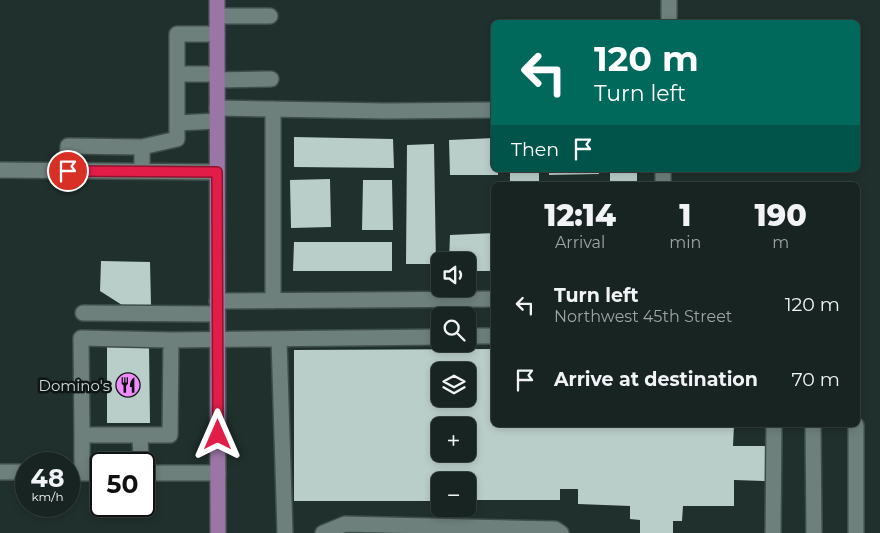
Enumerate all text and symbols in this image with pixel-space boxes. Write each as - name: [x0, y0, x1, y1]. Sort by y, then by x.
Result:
- text: 120 m: [594, 37, 699, 80]
- icon: left: [511, 40, 576, 105]
- text: Turn left: [594, 80, 686, 107]
- icon: arrive: [569, 135, 597, 163]
- text: Then: [511, 138, 559, 161]
- pin: [47, 150, 89, 192]
- icon: arrive: [54, 157, 82, 185]
- text: 12:14: [544, 197, 616, 234]
- text: 1: [679, 197, 691, 234]
- text: 190: [755, 197, 807, 234]
- text: Arrival: [555, 233, 605, 252]
- text: min: [669, 233, 701, 252]
- text: m: [772, 233, 789, 252]
- map controls: [431, 252, 476, 517]
- button: sound: [431, 252, 476, 297]
- text: Turn left: [554, 284, 639, 307]
- icon: left: [511, 291, 539, 319]
- text: 120 m: [785, 293, 840, 316]
- button: search: [431, 307, 476, 352]
- text: Northwest 45th Street: [554, 307, 732, 326]
- button: layers: [431, 362, 476, 407]
- icon: arrive: [511, 366, 539, 394]
- text: Arrive at destination: [554, 368, 758, 391]
- text: 70 m: [791, 368, 840, 391]
- restaurant icon: Domino's: [115, 372, 141, 398]
- place label: Domino's: [39, 376, 110, 395]
- position arrow: [191, 408, 243, 460]
- button: +: [431, 417, 476, 462]
- speed limit sign: 50: [90, 452, 155, 517]
- text: 48: [31, 463, 64, 493]
- button: −: [431, 472, 476, 517]
- text: km/h: [31, 489, 64, 504]

